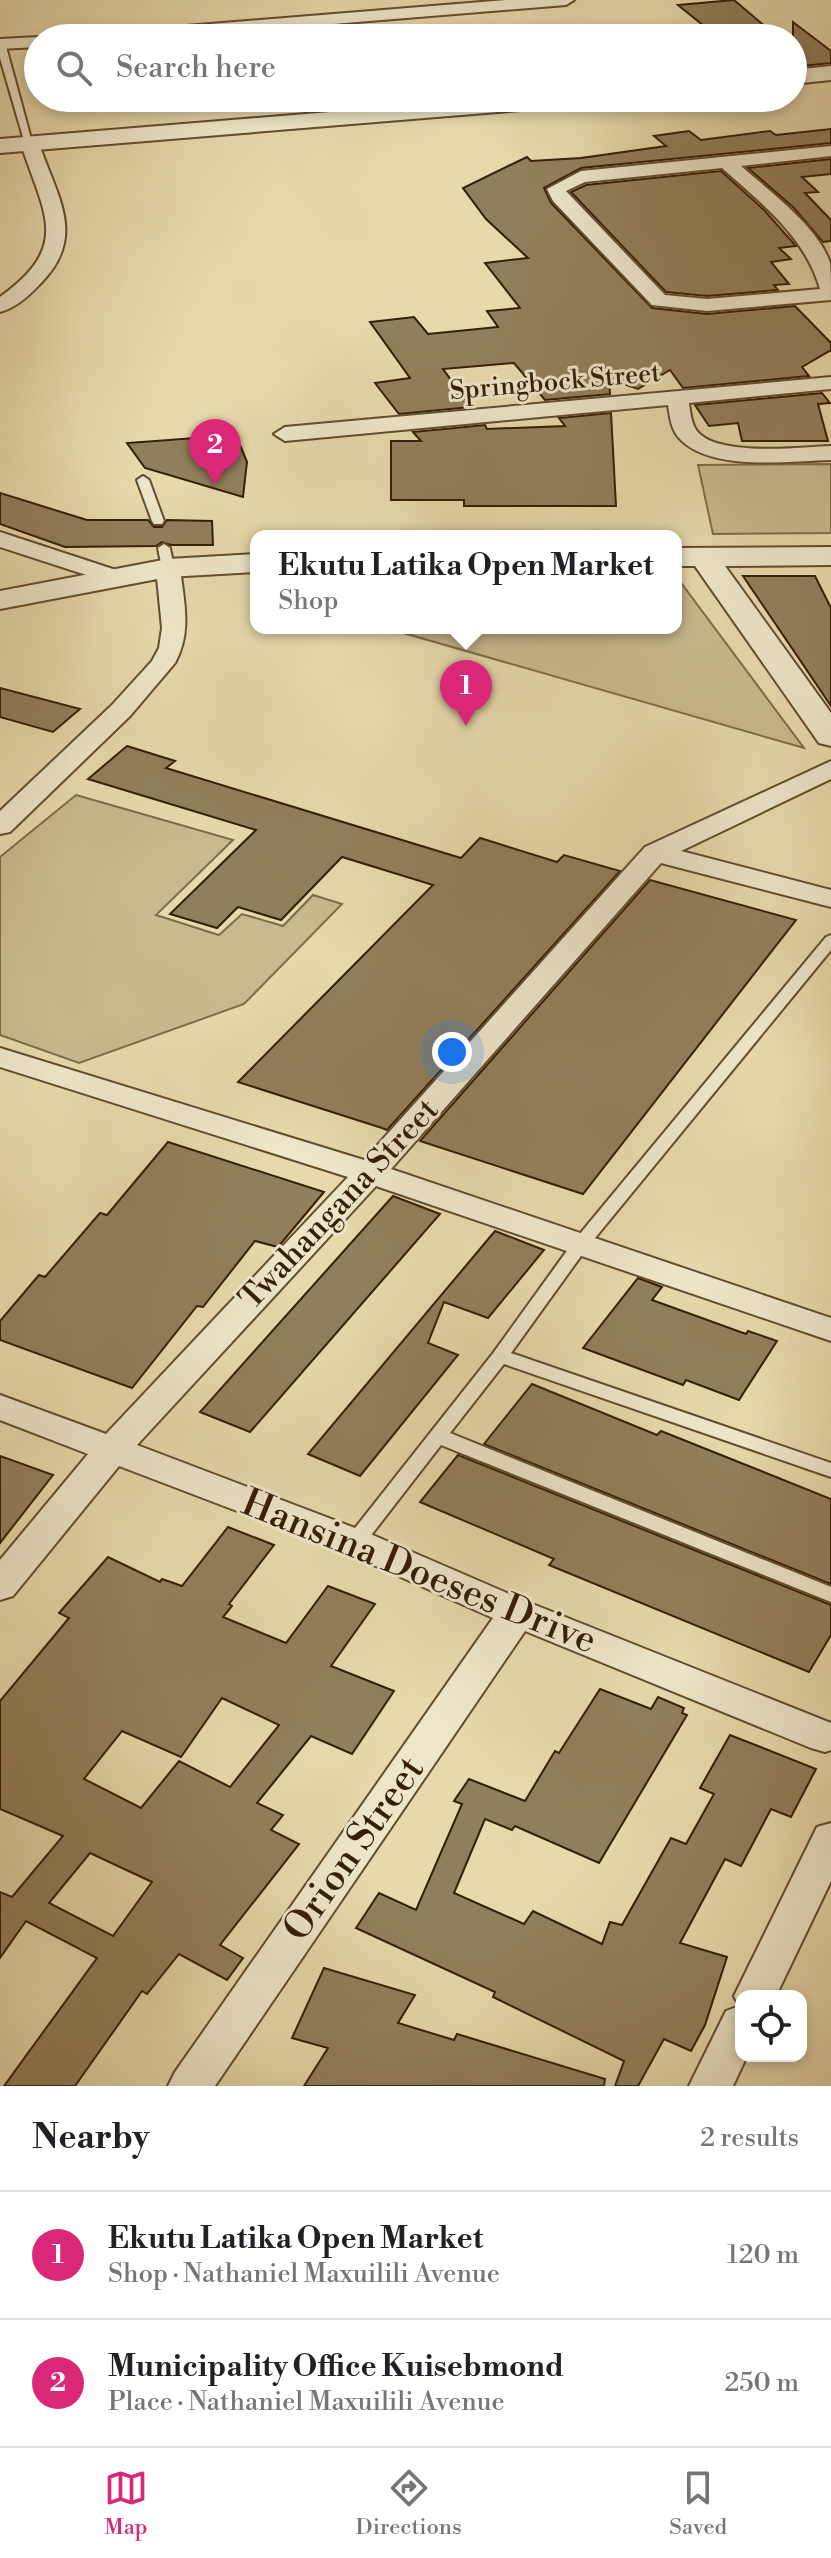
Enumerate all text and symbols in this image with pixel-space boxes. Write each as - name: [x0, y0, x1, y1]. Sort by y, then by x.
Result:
- search box: [24, 24, 807, 112]
- icon: search: [52, 46, 96, 90]
- text: Search here: [116, 49, 276, 87]
- street label: Springbock Street: [448, 357, 662, 407]
- pin: 2: [189, 419, 241, 485]
- popup: [250, 530, 682, 634]
- text: Ekutu Latika Open Market: [278, 547, 654, 585]
- text: Shop: [278, 585, 338, 617]
- pin: 1: [440, 660, 492, 726]
- your location: [432, 1032, 472, 1072]
- street label: Twahangana Street: [231, 1090, 447, 1318]
- street label: Hansina Doeses Drive: [235, 1479, 603, 1665]
- street label: Orion Street: [273, 1748, 435, 1950]
- map controls: [735, 1990, 807, 2062]
- button: locate: [735, 1990, 807, 2062]
- text: Nearby: [32, 2117, 150, 2159]
- text: 2 results: [700, 2122, 799, 2154]
- text: Ekutu Latika Open Market: [108, 2220, 483, 2258]
- text: 1: [52, 2239, 64, 2271]
- text: 120 m: [727, 2239, 799, 2271]
- text: Shop · Nathaniel Maxuilili Avenue: [108, 2258, 500, 2290]
- text: Municipality Office Kuisebmond: [108, 2348, 564, 2386]
- text: 2: [50, 2367, 66, 2399]
- text: 250 m: [724, 2367, 799, 2399]
- text: Place · Nathaniel Maxuilili Avenue: [108, 2386, 505, 2418]
- tab: Map: [104, 2466, 148, 2541]
- tab: Directions: [356, 2466, 462, 2541]
- tab: Saved: [669, 2466, 727, 2541]

